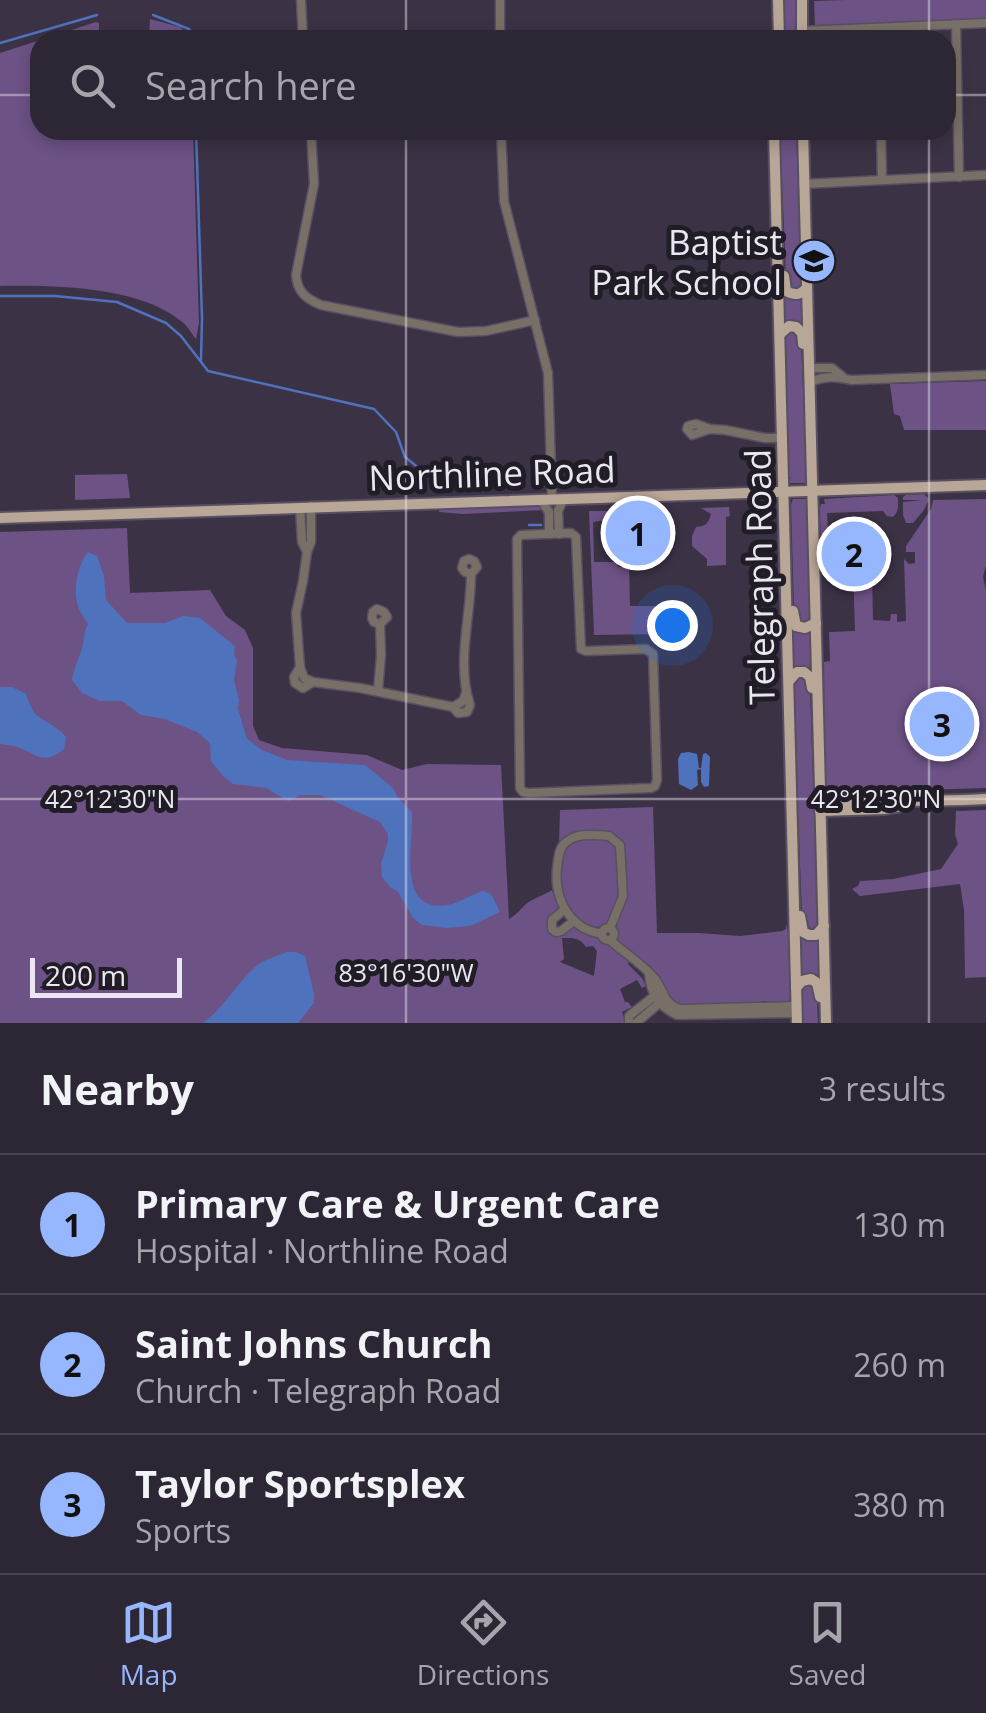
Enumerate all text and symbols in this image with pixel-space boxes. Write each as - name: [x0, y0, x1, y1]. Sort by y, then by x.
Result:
- search box: [30, 30, 956, 140]
- icon: search: [65, 58, 120, 113]
- text: Search here: [145, 59, 357, 111]
- place label: Baptist Park School: [591, 218, 782, 305]
- school or university icon: Baptist Park School: [791, 238, 837, 284]
- street label: Northline Road: [368, 445, 616, 501]
- street label: Telegraph Road: [733, 449, 785, 705]
- pin: 1: [606, 496, 670, 570]
- pin: 2: [822, 516, 886, 592]
- your location: [647, 600, 698, 651]
- pin: 3: [910, 686, 974, 762]
- text: 42°12'30"N: [45, 781, 175, 815]
- text: 42°12'30"N: [811, 781, 941, 815]
- scale bar: [30, 953, 182, 998]
- text: 83°16'30"W: [339, 955, 474, 989]
- text: 200 m: [45, 956, 126, 994]
- text: Nearby: [40, 1060, 194, 1117]
- text: 3 results: [819, 1067, 946, 1110]
- text: Primary Care & Urgent Care: [135, 1177, 660, 1229]
- text: 1: [63, 1203, 82, 1246]
- text: 130 m: [853, 1203, 946, 1246]
- text: Hospital · Northline Road: [135, 1229, 509, 1272]
- text: Saint Johns Church: [135, 1317, 493, 1369]
- text: 2: [63, 1343, 82, 1386]
- text: 260 m: [853, 1343, 946, 1386]
- text: Church · Telegraph Road: [135, 1369, 501, 1412]
- text: Taylor Sportsplex: [135, 1457, 465, 1509]
- text: 3: [63, 1483, 82, 1526]
- text: 380 m: [853, 1483, 946, 1526]
- text: Sports: [135, 1509, 231, 1552]
- tab: Map: [120, 1595, 178, 1693]
- tab: Directions: [417, 1595, 549, 1693]
- tab: Saved: [789, 1595, 866, 1693]

